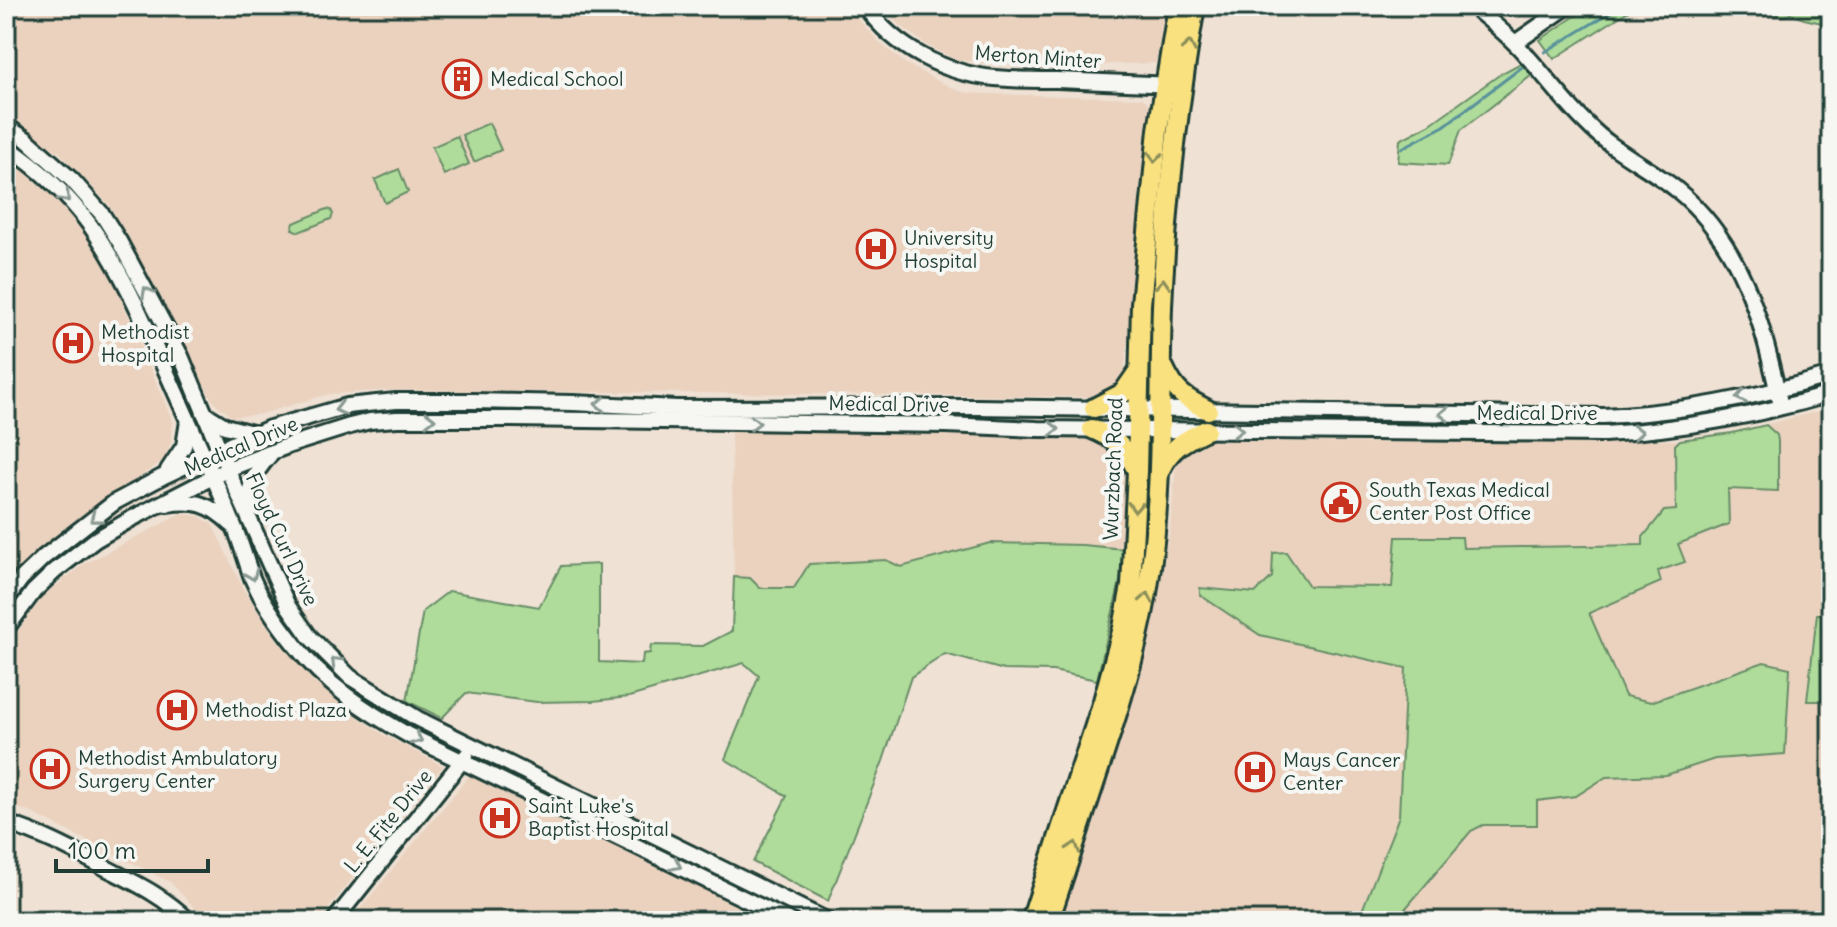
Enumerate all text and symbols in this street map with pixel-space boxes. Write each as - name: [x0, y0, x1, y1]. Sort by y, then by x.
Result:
- one-way arrow: [1179, 39, 1196, 53]
- street label: Merton Minter: [974, 40, 1102, 73]
- building icon: Medical School: [441, 58, 483, 100]
- place label: Medical School: [490, 66, 624, 91]
- one-way arrow: [1147, 151, 1164, 164]
- one-way arrow: [55, 188, 69, 203]
- place label: University Hospital: [904, 225, 994, 273]
- hospital icon: University Hospital: [855, 228, 897, 270]
- one-way arrow: [1155, 277, 1172, 290]
- one-way arrow: [141, 285, 156, 300]
- place label: Methodist Hospital: [101, 319, 190, 367]
- hospital icon: Methodist Hospital: [52, 322, 94, 364]
- one-way arrow: [1734, 388, 1748, 405]
- street label: Medical Drive: [828, 390, 950, 417]
- one-way arrow: [593, 396, 606, 413]
- street label: Wurzbach Road: [1098, 397, 1127, 541]
- one-way arrow: [334, 399, 348, 416]
- street label: Medical Drive: [1476, 400, 1598, 425]
- one-way arrow: [1437, 406, 1450, 423]
- street label: Medical Drive: [180, 410, 301, 481]
- one-way arrow: [424, 410, 437, 428]
- one-way arrow: [749, 414, 762, 431]
- one-way arrow: [1048, 420, 1061, 438]
- one-way arrow: [1232, 421, 1245, 439]
- one-way arrow: [1632, 423, 1645, 440]
- street label: Floyd Curl Drive: [241, 468, 324, 609]
- place label: South Texas Medical Center Post Office: [1369, 477, 1550, 525]
- public building icon: South Texas Medical Center Post Office: [1320, 481, 1362, 523]
- one-way arrow: [1127, 501, 1144, 514]
- one-way arrow: [89, 508, 104, 522]
- one-way arrow: [242, 567, 259, 581]
- one-way arrow: [1137, 591, 1154, 604]
- one-way arrow: [331, 657, 345, 671]
- hospital icon: Methodist Plaza: [156, 689, 198, 731]
- place label: Methodist Plaza: [205, 697, 347, 722]
- one-way arrow: [409, 729, 424, 745]
- place label: Methodist Ambulatory Surgery Center: [78, 745, 278, 793]
- place label: Mays Cancer Center: [1283, 747, 1400, 795]
- hospital icon: Methodist Ambulatory Surgery Center: [29, 748, 71, 790]
- hospital icon: Mays Cancer Center: [1234, 751, 1276, 793]
- street label: L. E. Fite Drive: [338, 764, 437, 877]
- place label: Saint Luke's Baptist Hospital: [528, 793, 669, 841]
- hospital icon: Saint Luke's Baptist Hospital: [479, 797, 521, 839]
- scale bar: [56, 823, 208, 873]
- text: 100 m: [68, 835, 136, 865]
- one-way arrow: [1064, 841, 1080, 855]
- one-way arrow: [668, 855, 683, 871]

